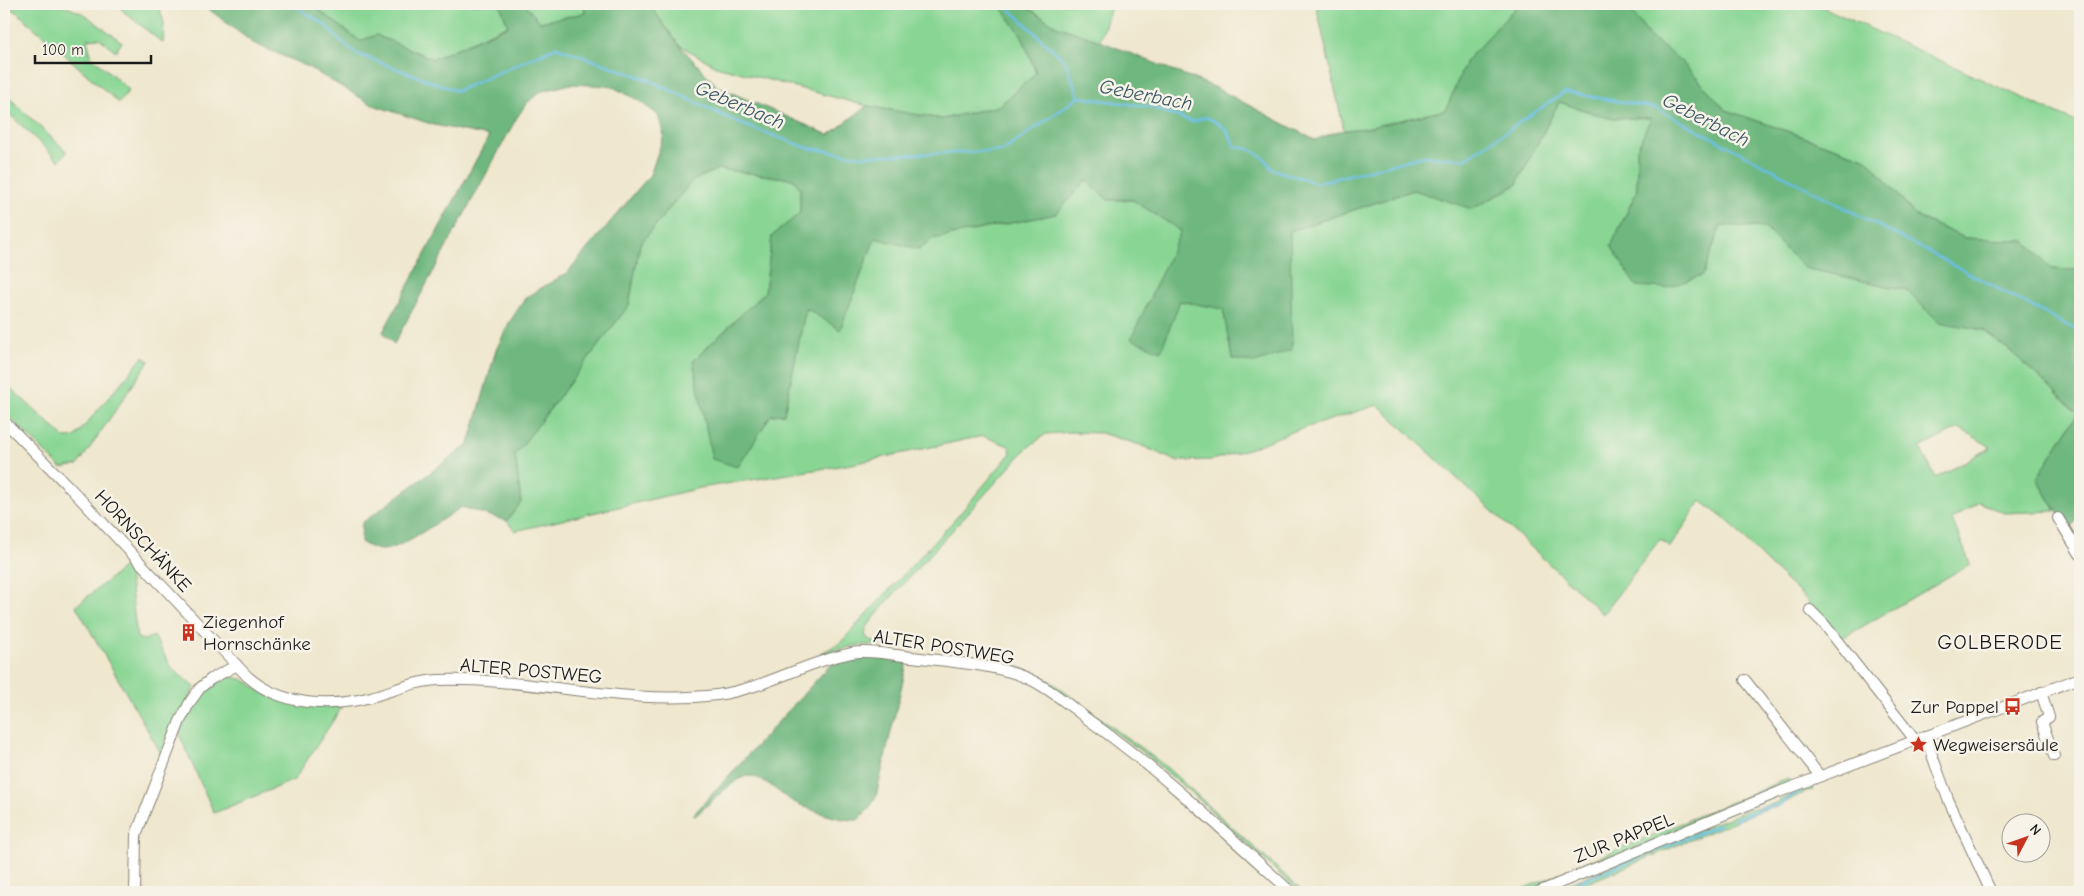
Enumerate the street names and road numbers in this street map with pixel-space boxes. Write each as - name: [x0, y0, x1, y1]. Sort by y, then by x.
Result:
- street label: HORNSCHÄNKE: [90, 485, 196, 597]
- street label: ALTER POSTWEG: [872, 625, 1016, 669]
- street label: ALTER POSTWEG: [459, 654, 603, 688]
- street label: ZUR PAPPEL: [1571, 808, 1677, 868]

